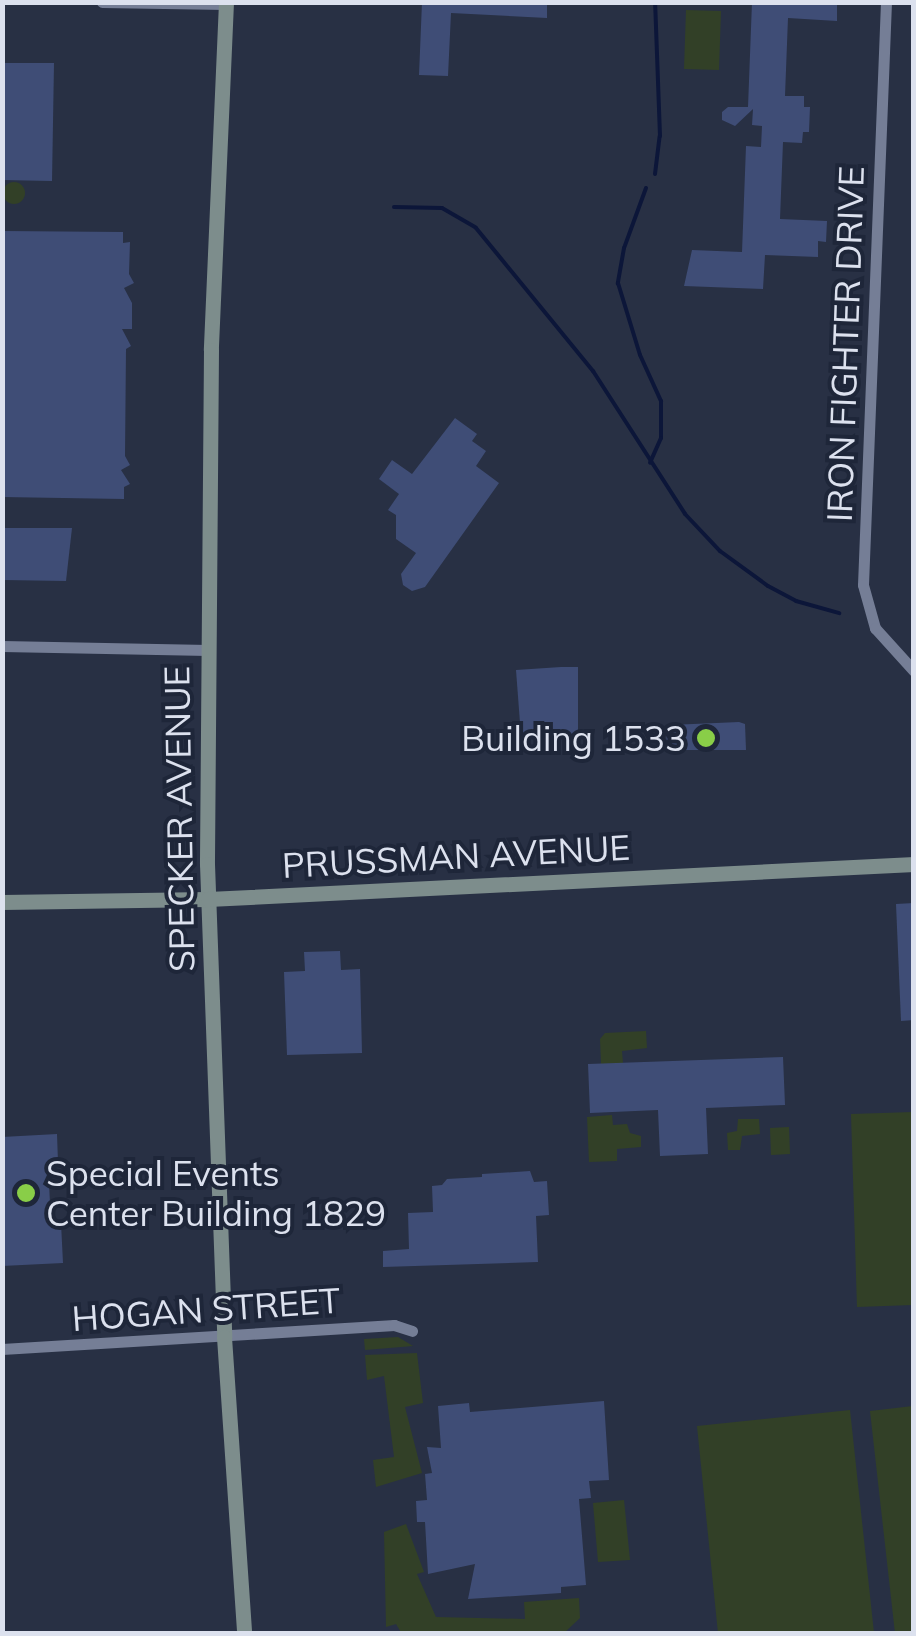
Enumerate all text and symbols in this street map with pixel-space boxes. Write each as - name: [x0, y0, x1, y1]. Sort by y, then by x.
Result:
- street label: IRON FIGHTER DRIVE: [818, 165, 872, 523]
- street label: SPECKER AVENUE: [155, 666, 203, 972]
- place label: Building 1533: [461, 717, 686, 759]
- marker: Building 1533: [695, 727, 717, 749]
- street label: PRUSSMAN AVENUE: [281, 826, 631, 886]
- place label: Special Events Center Building 1829: [46, 1152, 386, 1234]
- marker: Special Events Center Building 1829: [15, 1182, 37, 1204]
- street label: HOGAN STREET: [70, 1279, 342, 1339]

